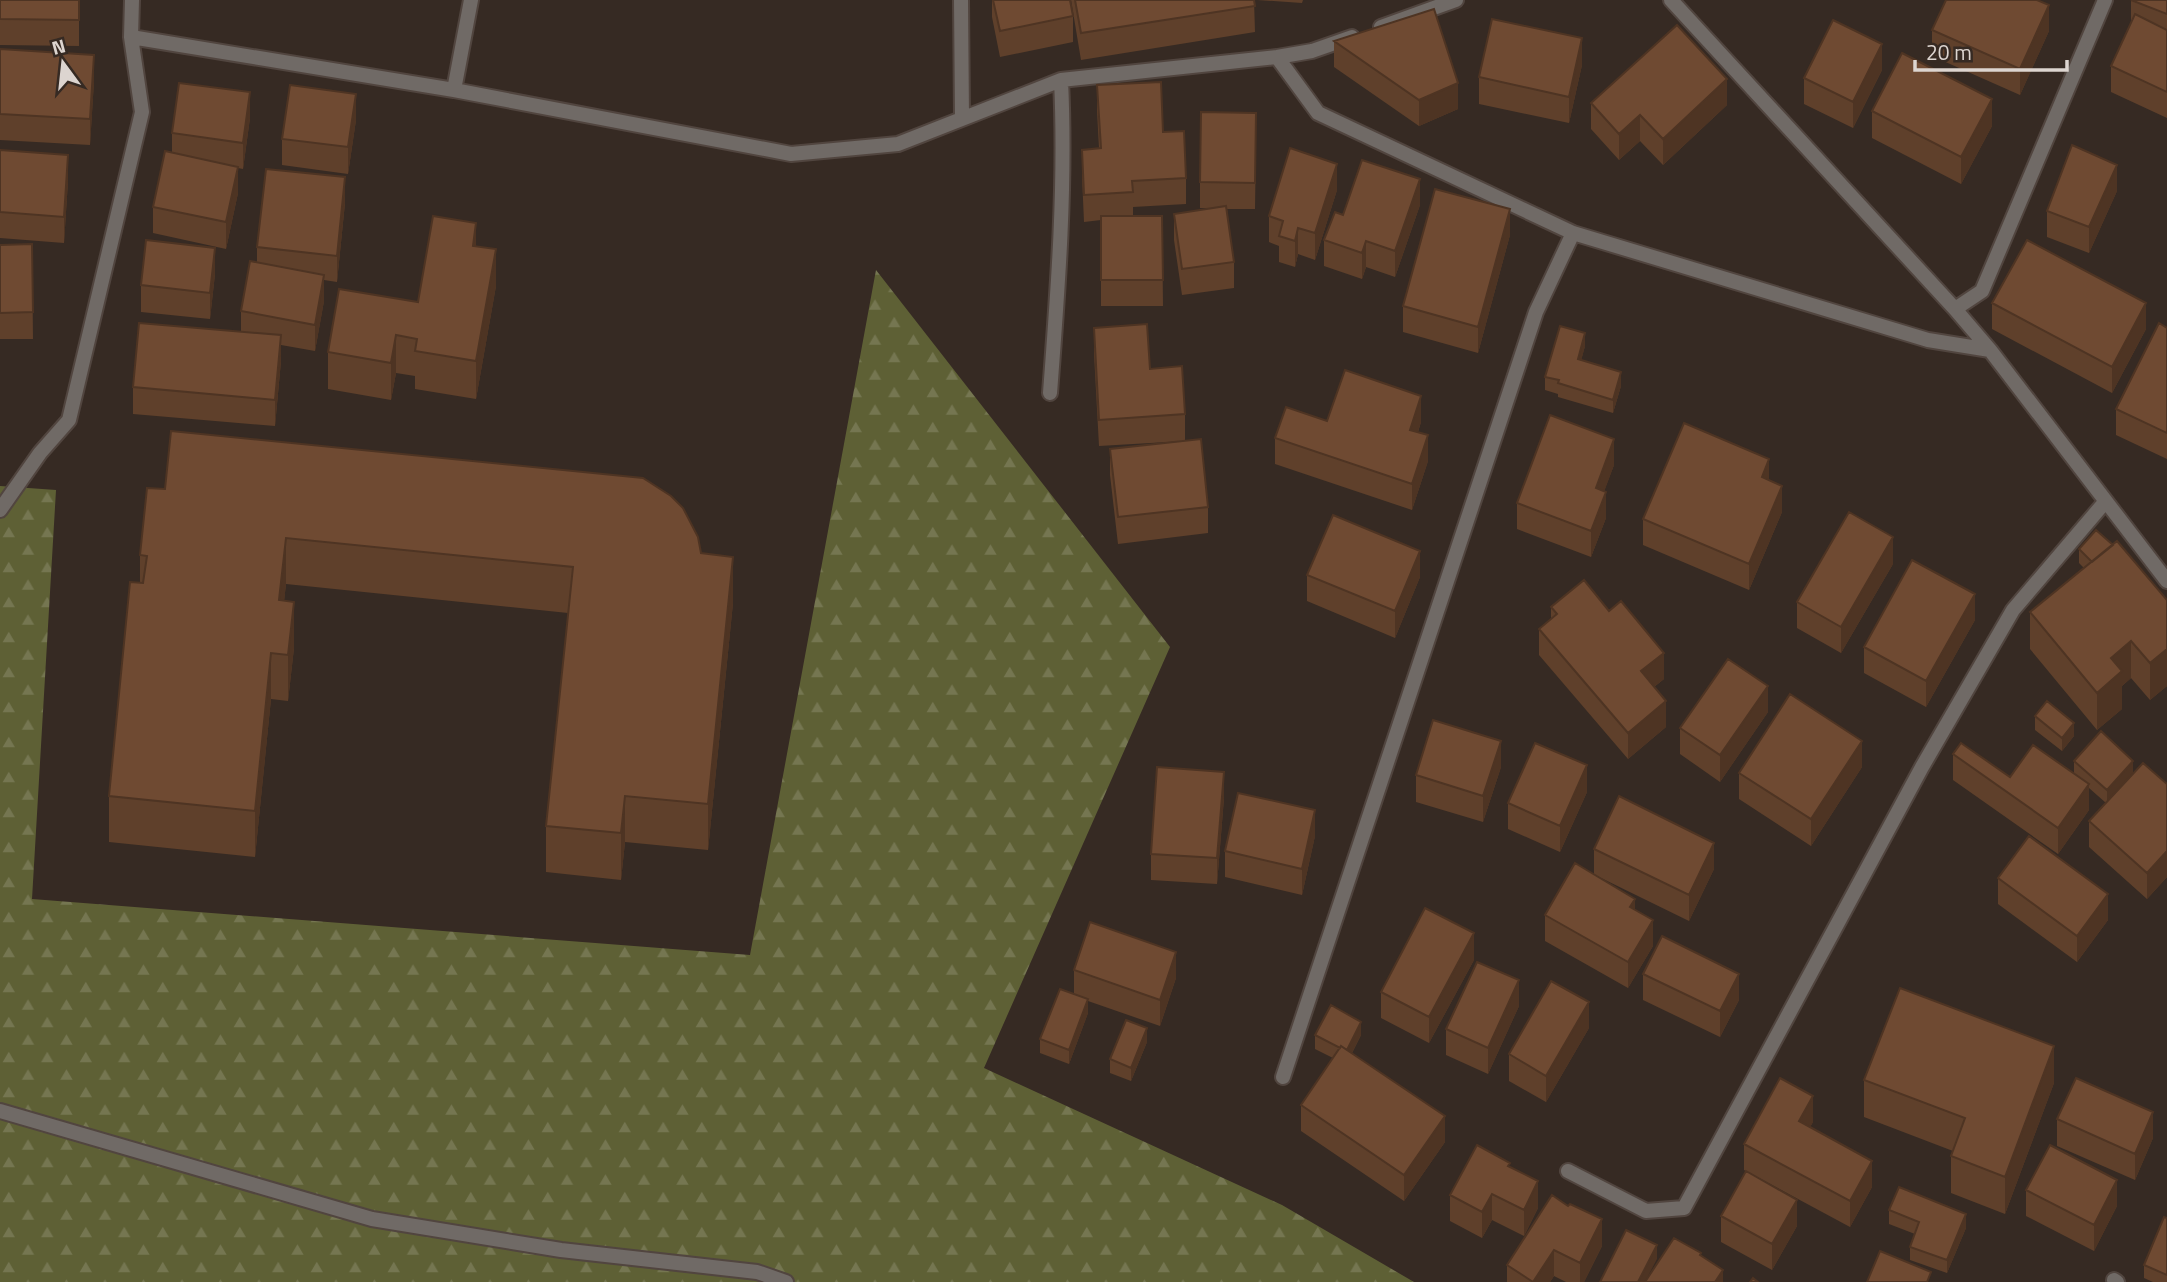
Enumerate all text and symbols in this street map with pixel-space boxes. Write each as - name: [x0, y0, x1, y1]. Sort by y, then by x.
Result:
- north arrow: [28, 28, 98, 98]
- scale bar: [1915, 28, 2067, 72]
- text: N: [48, 30, 69, 62]
- text: 20 m: [1926, 36, 1972, 68]

